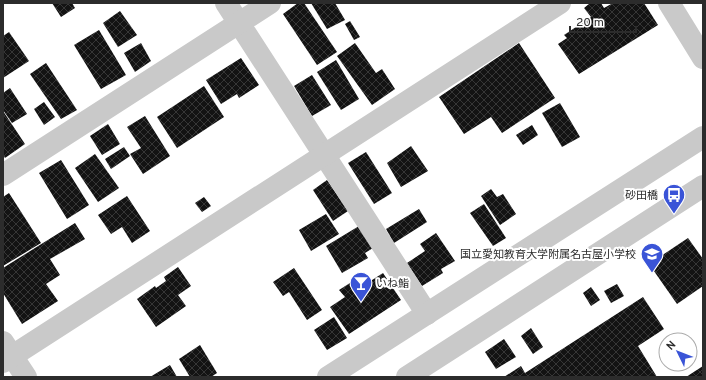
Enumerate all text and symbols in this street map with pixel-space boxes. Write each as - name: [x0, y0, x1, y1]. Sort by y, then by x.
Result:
- scale bar: [570, 8, 636, 34]
- text: 20 m: [576, 15, 604, 31]
- bus stop icon: 砂田橋: [661, 182, 687, 215]
- place label: 砂田橋: [625, 189, 658, 203]
- school or university icon: 国立愛知教育大学附属名古屋小学校: [639, 241, 665, 274]
- place label: 国立愛知教育大学附属名古屋小学校: [460, 248, 636, 262]
- bar icon: いね鮨: [348, 270, 374, 303]
- place label: いね鮨: [376, 277, 409, 291]
- north arrow: [658, 332, 698, 372]
- text: N: [664, 338, 679, 354]

